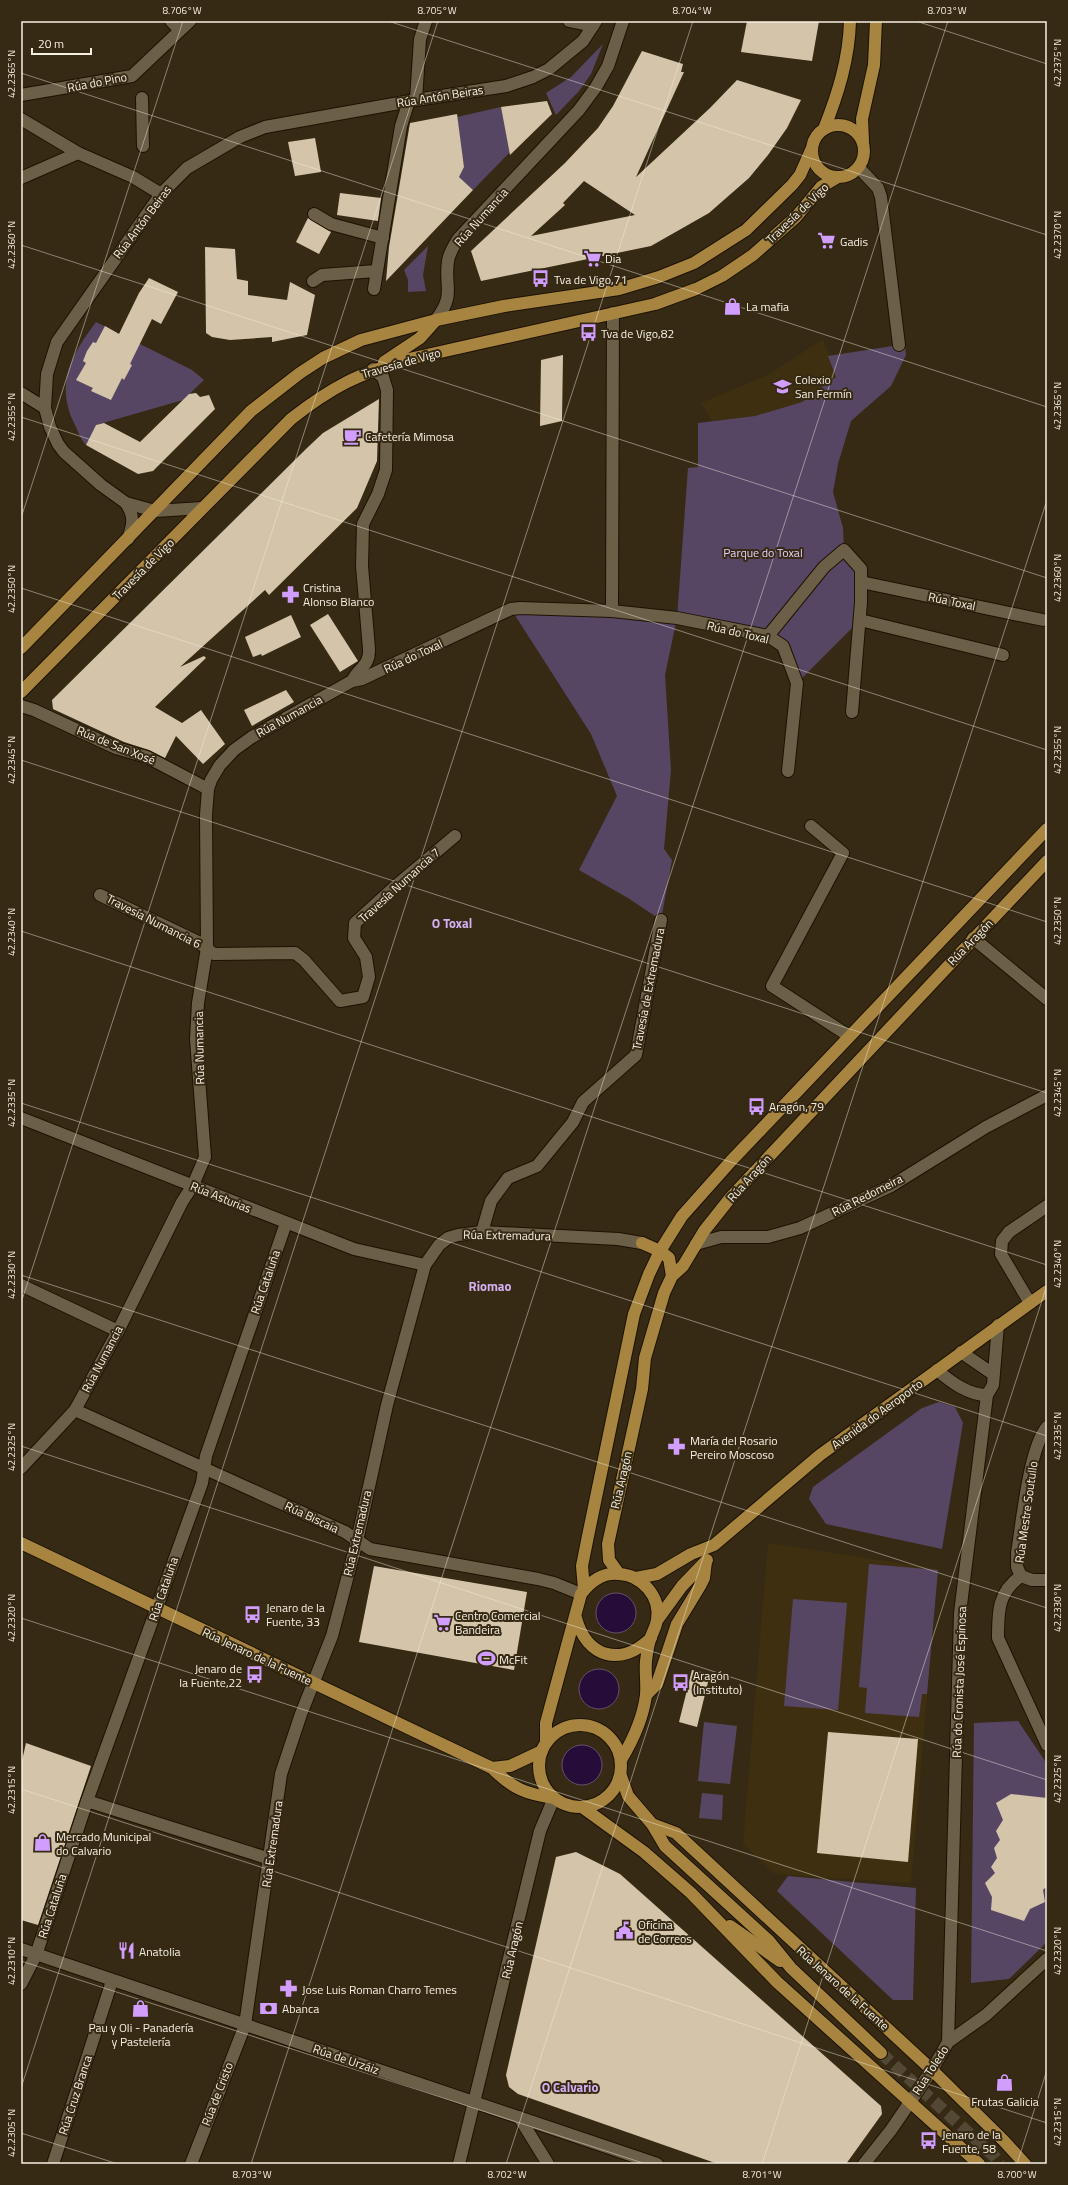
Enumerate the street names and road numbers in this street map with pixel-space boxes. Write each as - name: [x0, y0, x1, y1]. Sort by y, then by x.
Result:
- street label: Rúa do Pino: [66, 67, 128, 97]
- street label: Rúa Antón Beiras: [395, 80, 485, 112]
- street label: Travesía de Vigo: [761, 178, 833, 248]
- street label: Rúa Antón Beiras: [108, 181, 176, 263]
- street label: Rúa Numancia: [449, 183, 513, 251]
- street label: Travesía de Vigo: [359, 343, 443, 383]
- street label: Travesía de Vigo: [108, 534, 178, 604]
- street label: Rúa Toxal: [927, 587, 977, 615]
- street label: Rúa do Toxal: [705, 616, 771, 648]
- street label: Rúa do Toxal: [380, 634, 446, 678]
- street label: Rúa Numancia: [252, 690, 326, 742]
- street label: Rúa de San Xosé: [74, 721, 158, 769]
- street label: Travesía Numancia 7: [354, 843, 444, 927]
- street label: Travesía Numancia 6: [103, 889, 205, 953]
- street label: Rúa Aragón: [943, 914, 997, 970]
- street label: Travesía de Extremadura: [627, 926, 669, 1052]
- street label: Rúa Numancia: [189, 1011, 209, 1085]
- street label: Rúa Aragón: [722, 1150, 776, 1206]
- street label: Rúa Redomeira: [828, 1169, 906, 1221]
- street label: Rúa Asturias: [188, 1176, 255, 1218]
- street label: Rúa Extremadura: [463, 1225, 551, 1245]
- street label: Rúa Cataluña: [245, 1247, 285, 1317]
- street label: Rúa Numancia: [76, 1322, 128, 1396]
- street label: Avenida do Aeroporto: [827, 1374, 927, 1454]
- street label: Rúa Aragón: [605, 1449, 637, 1511]
- street label: Rúa Mestre Soutullo: [1009, 1460, 1043, 1564]
- street label: Rúa Extremadura: [338, 1488, 376, 1578]
- street label: Rúa Biscaia: [282, 1496, 342, 1538]
- street label: Rúa Cataluña: [143, 1554, 183, 1624]
- street label: Rúa do Cronista José Espinosa: [947, 1606, 971, 1758]
- street label: Rúa Jenaro de la Fuente: [199, 1622, 315, 1690]
- street label: Rúa Extremadura: [256, 1799, 288, 1889]
- street label: Rúa Cataluña: [33, 1871, 71, 1941]
- street label: Rúa Aragón: [496, 1919, 528, 1981]
- street label: Rúa Jenaro de la Fuente: [792, 1941, 894, 2035]
- street label: Rúa de Urzáiz: [310, 2039, 382, 2079]
- street label: Rúa Toledo: [907, 2042, 953, 2098]
- street label: Rúa Cruz Branca: [53, 2053, 97, 2137]
- street label: Rúa de Cristo: [196, 2059, 238, 2129]

